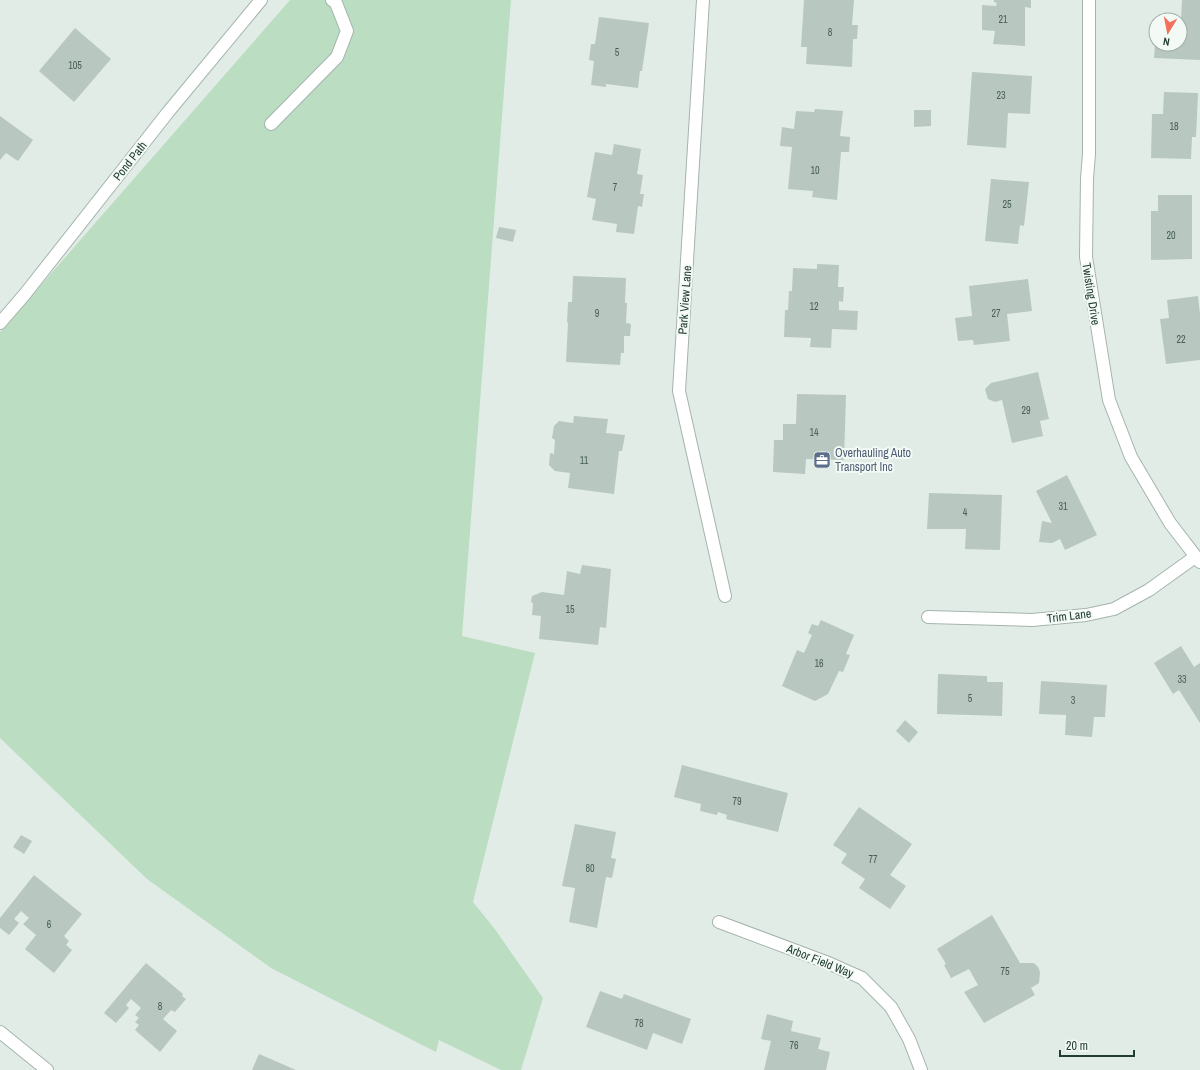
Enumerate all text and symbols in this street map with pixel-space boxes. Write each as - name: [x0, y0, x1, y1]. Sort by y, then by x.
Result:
- north arrow: [1148, 12, 1188, 52]
- house number: 21: [998, 13, 1008, 26]
- house number: 8: [828, 26, 833, 39]
- text: N: [1162, 34, 1171, 49]
- house number: 5: [615, 46, 620, 59]
- house number: 105: [68, 59, 82, 72]
- house number: 23: [996, 89, 1006, 102]
- house number: 18: [1169, 120, 1179, 133]
- street label: Pond Path: [110, 138, 150, 184]
- house number: 10: [810, 164, 820, 177]
- house number: 7: [613, 181, 618, 194]
- house number: 25: [1002, 198, 1012, 211]
- house number: 20: [1166, 229, 1176, 242]
- street label: Twisting Drive: [1078, 262, 1104, 326]
- street label: Park View Lane: [675, 265, 695, 335]
- house number: 12: [809, 300, 819, 313]
- house number: 9: [595, 307, 600, 320]
- house number: 27: [991, 307, 1001, 320]
- house number: 22: [1176, 333, 1186, 346]
- house number: 29: [1021, 404, 1031, 417]
- house number: 14: [809, 426, 819, 439]
- place label: Overhauling Auto Transport Inc: [835, 445, 911, 475]
- office icon: Overhauling Auto Transport Inc: [812, 450, 832, 470]
- house number: 11: [580, 454, 589, 467]
- house number: 31: [1058, 500, 1068, 513]
- house number: 4: [963, 506, 968, 519]
- house number: 15: [565, 603, 575, 616]
- street label: Trim Lane: [1046, 605, 1092, 627]
- house number: 16: [814, 657, 824, 670]
- house number: 33: [1177, 673, 1187, 686]
- house number: 5: [968, 692, 973, 705]
- house number: 3: [1071, 694, 1076, 707]
- house number: 79: [732, 795, 742, 808]
- house number: 77: [868, 853, 878, 866]
- house number: 80: [585, 862, 595, 875]
- house number: 6: [47, 918, 52, 931]
- street label: Arbor Field Way: [783, 940, 856, 982]
- house number: 75: [1000, 965, 1010, 978]
- house number: 8: [158, 1000, 163, 1013]
- house number: 78: [634, 1017, 644, 1030]
- scale bar: [1060, 1032, 1134, 1058]
- text: 20 m: [1066, 1038, 1088, 1054]
- house number: 76: [789, 1039, 799, 1052]

